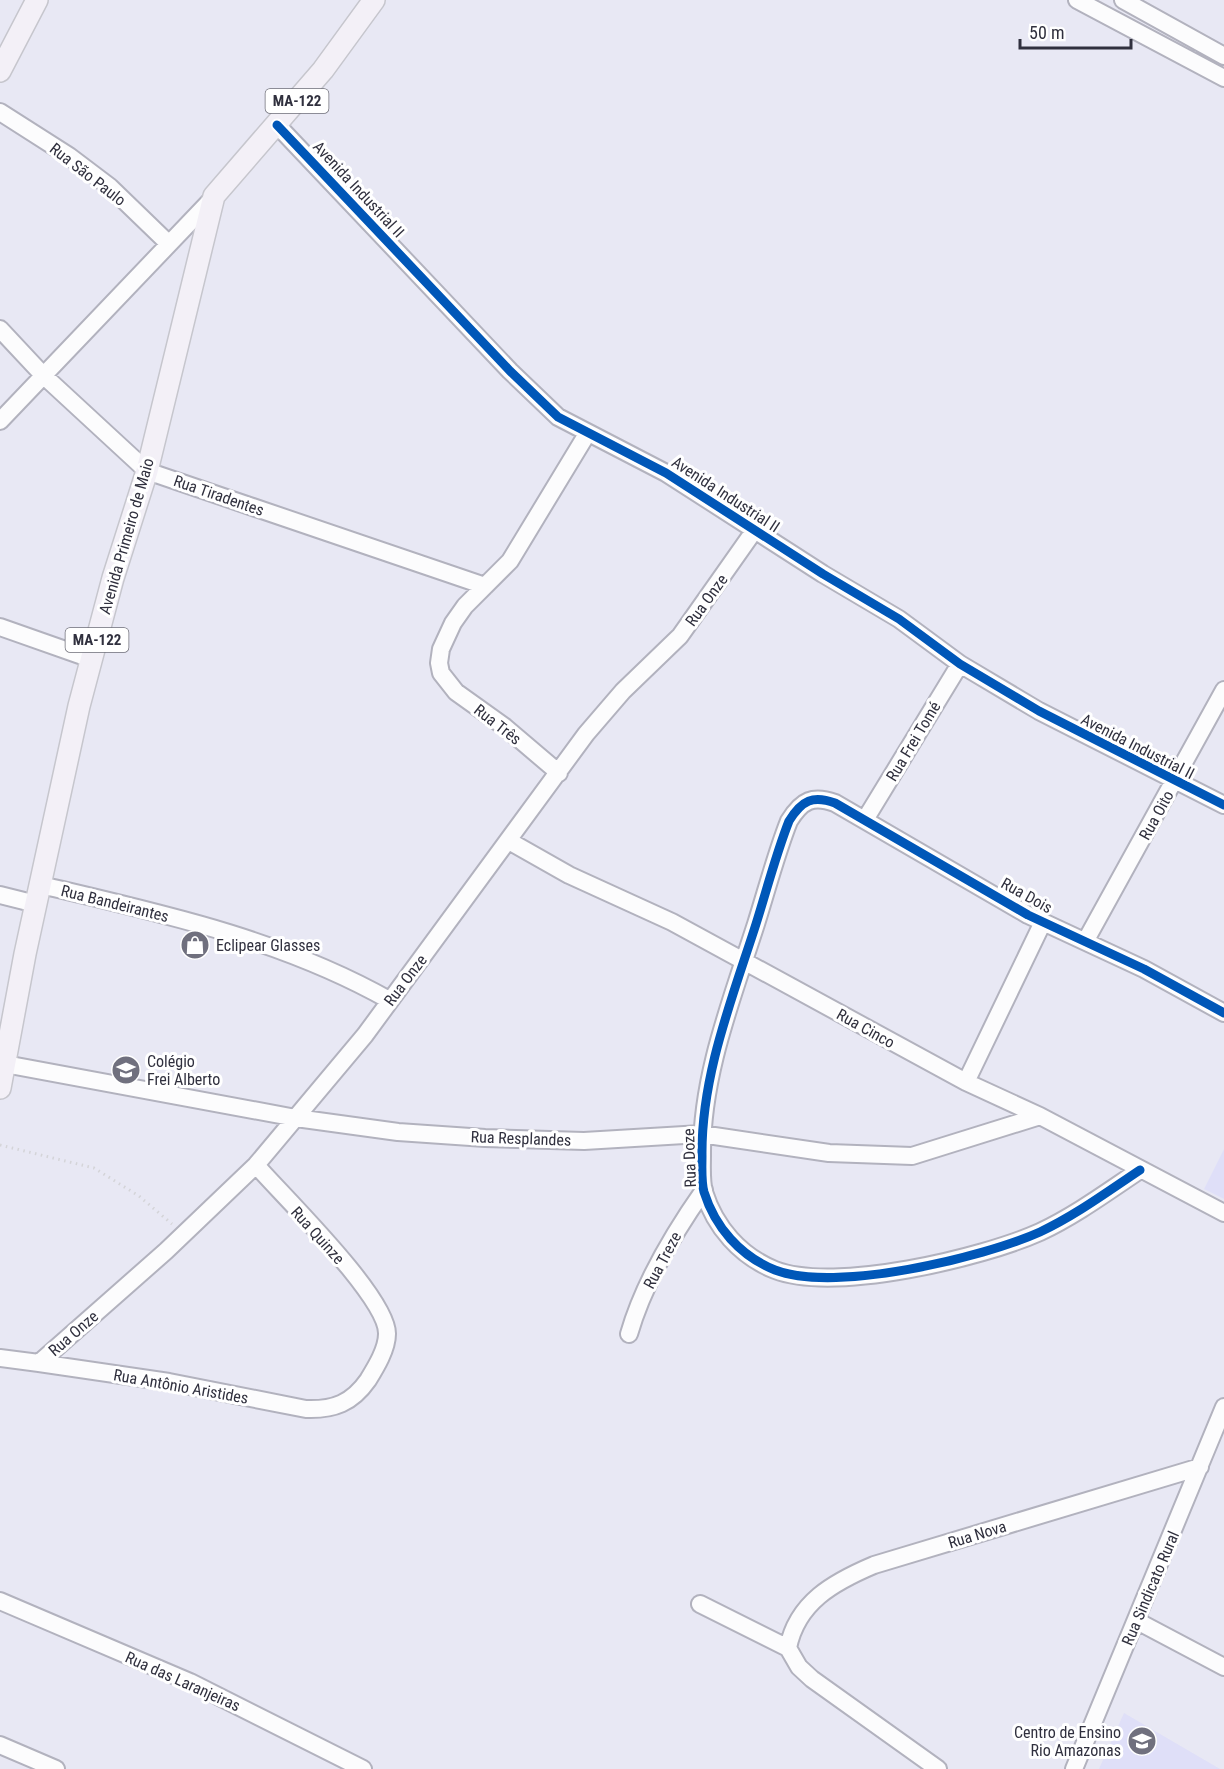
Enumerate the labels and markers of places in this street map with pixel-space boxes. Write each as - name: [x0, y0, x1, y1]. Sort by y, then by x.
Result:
- shop icon: Eclipear Glasses: [179, 929, 211, 961]
- place label: Eclipear Glasses: [216, 936, 320, 955]
- place label: Colégio Frei Alberto: [147, 1052, 220, 1089]
- school or university icon: Colégio Frei Alberto: [110, 1054, 142, 1086]
- place label: Centro de Ensino Rio Amazonas: [1014, 1723, 1121, 1760]
- school or university icon: Centro de Ensino Rio Amazonas: [1126, 1725, 1158, 1757]

